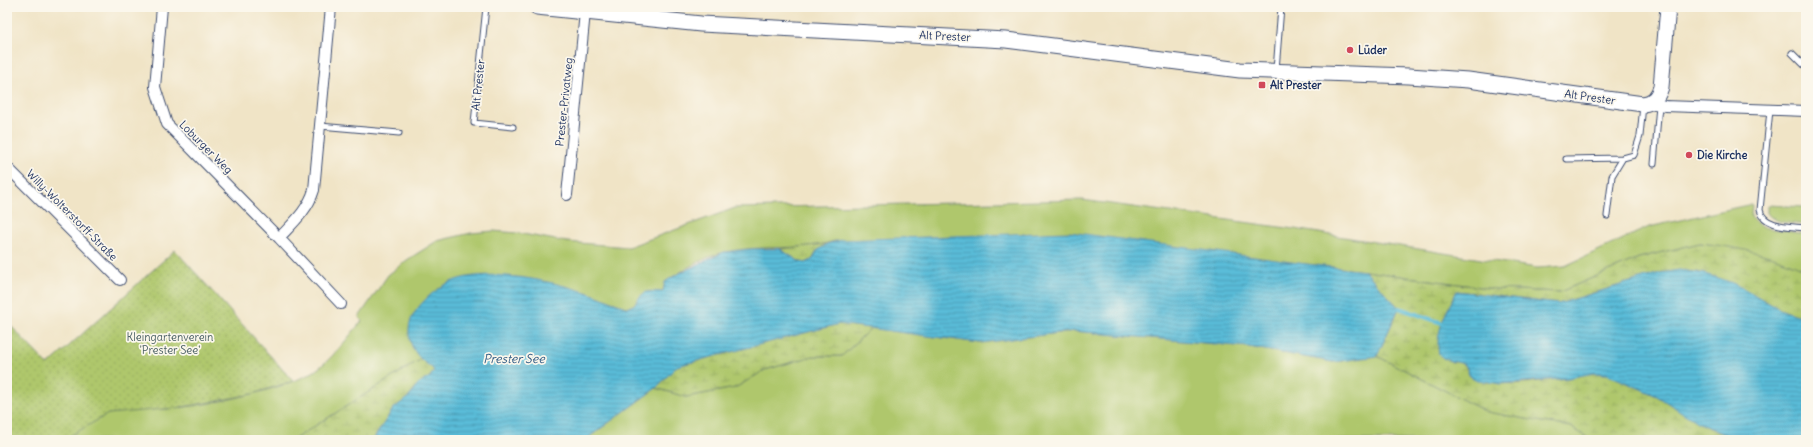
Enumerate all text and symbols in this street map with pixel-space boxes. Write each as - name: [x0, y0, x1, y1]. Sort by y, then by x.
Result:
- street label: Alt Prester: [919, 28, 972, 44]
- place label: Lüder: [1358, 43, 1388, 57]
- marker: Lüder: [1345, 45, 1355, 55]
- street label: Prester-Privatweg: [552, 57, 576, 147]
- street label: Alt Prester: [468, 58, 488, 111]
- place label: Alt Prester: [1270, 78, 1322, 92]
- marker: Alt Prester: [1257, 80, 1267, 90]
- street label: Alt Prester: [1563, 86, 1617, 108]
- street label: Loburger Weg: [176, 117, 236, 177]
- place label: Die Kirche: [1697, 148, 1747, 162]
- marker: Die Kirche: [1684, 150, 1694, 160]
- street label: Willy-Wolterstorff-Straße: [24, 167, 121, 264]
- park label: Kleingartenverein 'Prester See': [127, 330, 213, 357]
- water label: Prester See: [483, 351, 546, 366]

